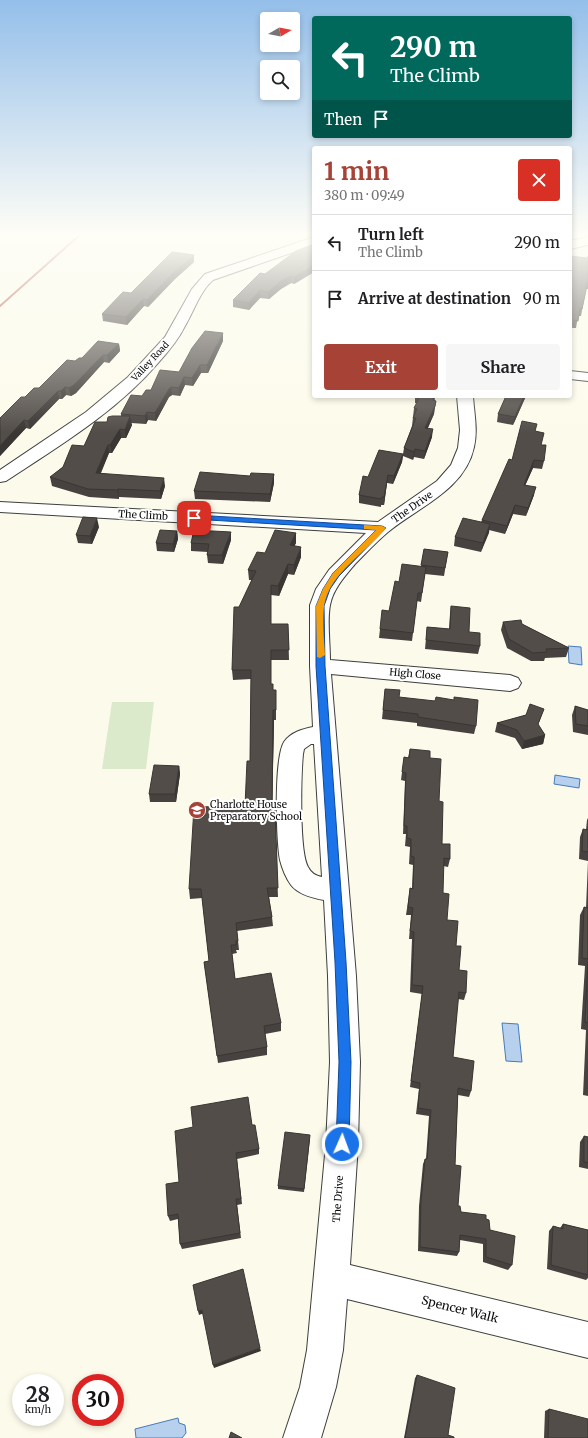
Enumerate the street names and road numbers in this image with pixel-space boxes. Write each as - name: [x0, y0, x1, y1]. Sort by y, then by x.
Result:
- street label: Valley Road: [128, 339, 171, 384]
- street label: The Drive: [389, 488, 435, 526]
- street label: The Climb: [118, 507, 168, 523]
- street label: High Close: [389, 665, 441, 683]
- street label: The Drive: [330, 1175, 346, 1223]
- street label: Spencer Walk: [420, 1292, 500, 1326]

